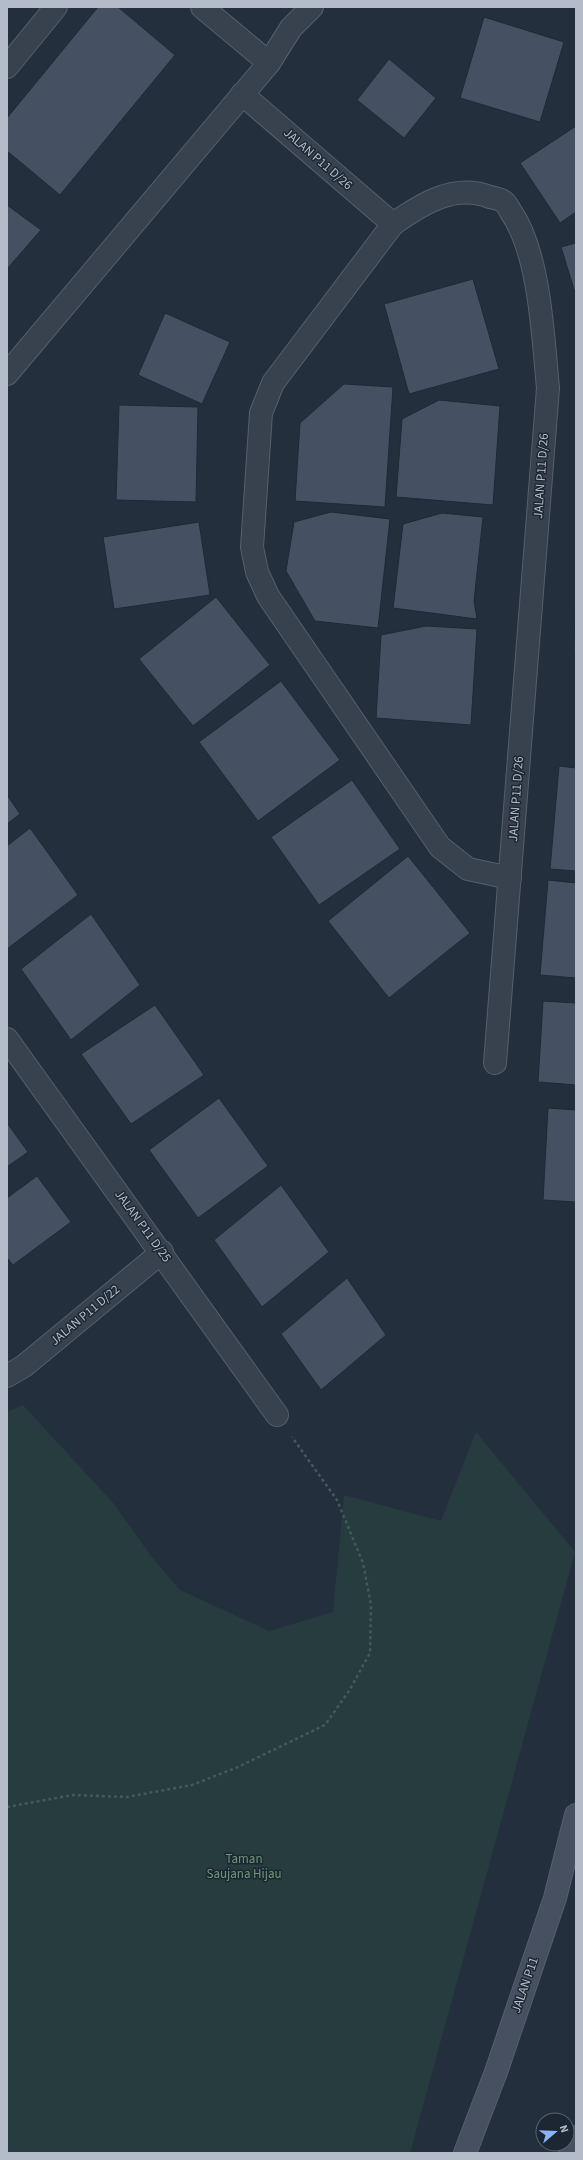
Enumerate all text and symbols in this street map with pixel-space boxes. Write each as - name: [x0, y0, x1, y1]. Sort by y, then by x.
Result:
- street label: JALAN P11 D/26: [280, 124, 356, 194]
- street label: JALAN P11 D/26: [529, 433, 553, 519]
- street label: JALAN P11 D/26: [504, 756, 528, 842]
- street label: JALAN P11 D/25: [110, 1186, 176, 1266]
- street label: JALAN P11 D/22: [46, 1281, 124, 1349]
- park label: Taman Saujana Hijau: [206, 1850, 282, 1883]
- street label: JALAN P11: [507, 1955, 543, 2015]
- north arrow: [535, 2112, 575, 2152]
- text: N: [556, 2123, 572, 2135]

